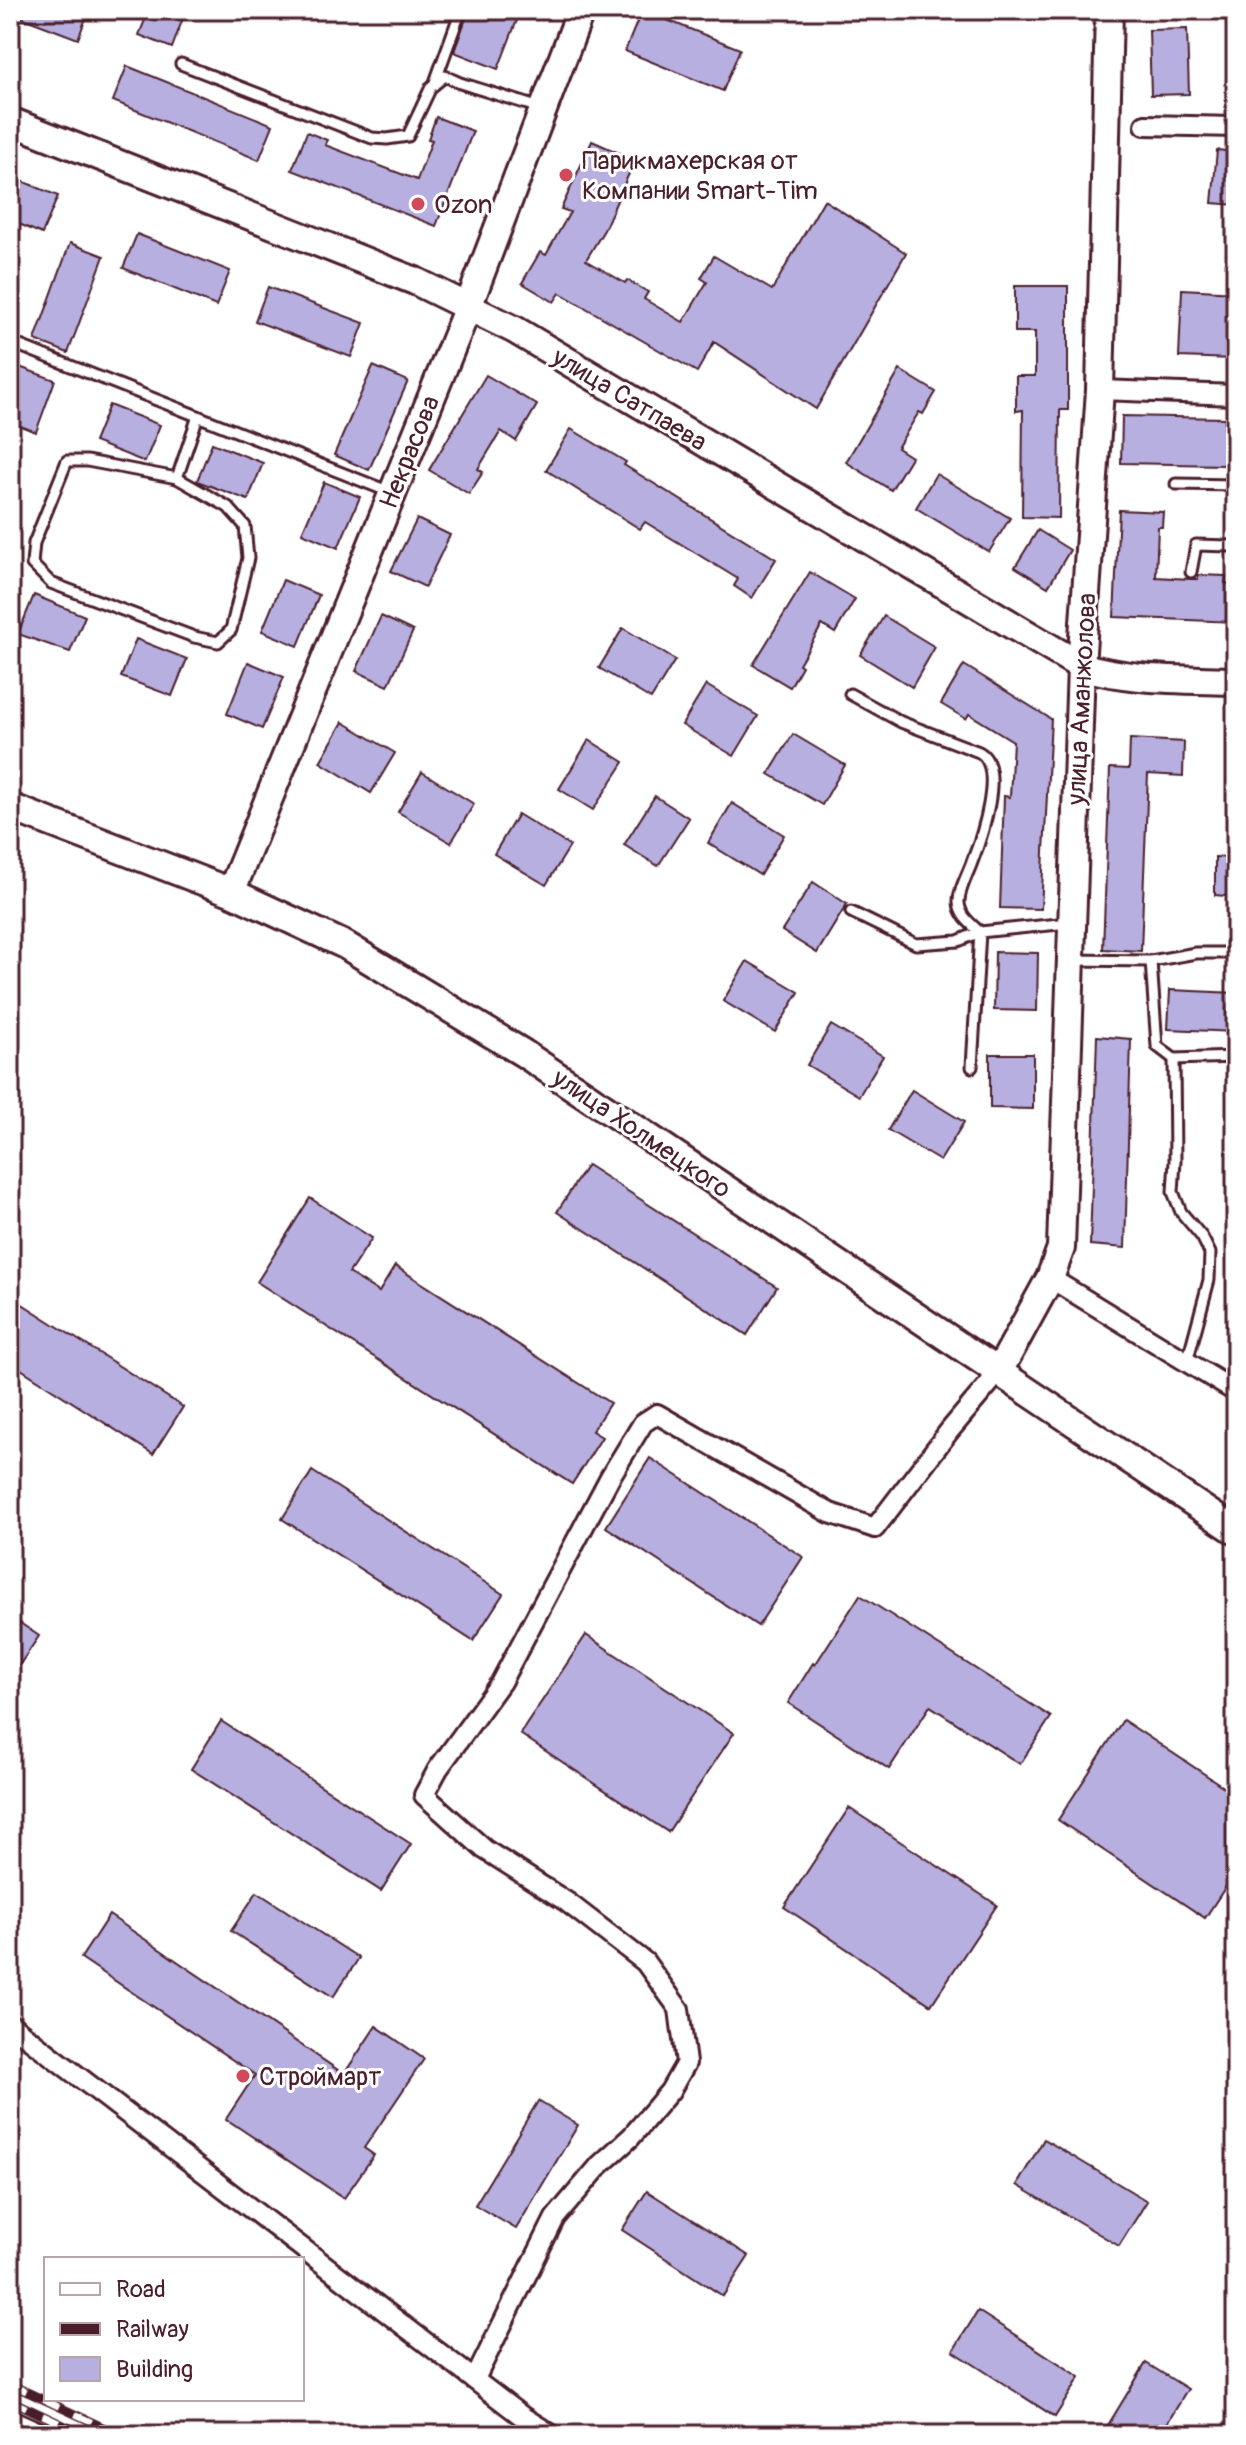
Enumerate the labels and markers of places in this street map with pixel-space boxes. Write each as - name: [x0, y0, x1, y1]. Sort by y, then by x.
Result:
- place label: Парикмахерская от Компании Smart-Tim: [582, 145, 818, 207]
- marker: Парикмахерская от Компании Smart-Tim: [557, 166, 575, 184]
- place label: Ozon: [434, 189, 492, 221]
- marker: Ozon: [409, 195, 427, 213]
- place label: Строймарт: [259, 2061, 381, 2093]
- marker: Строймарт: [234, 2067, 252, 2085]

